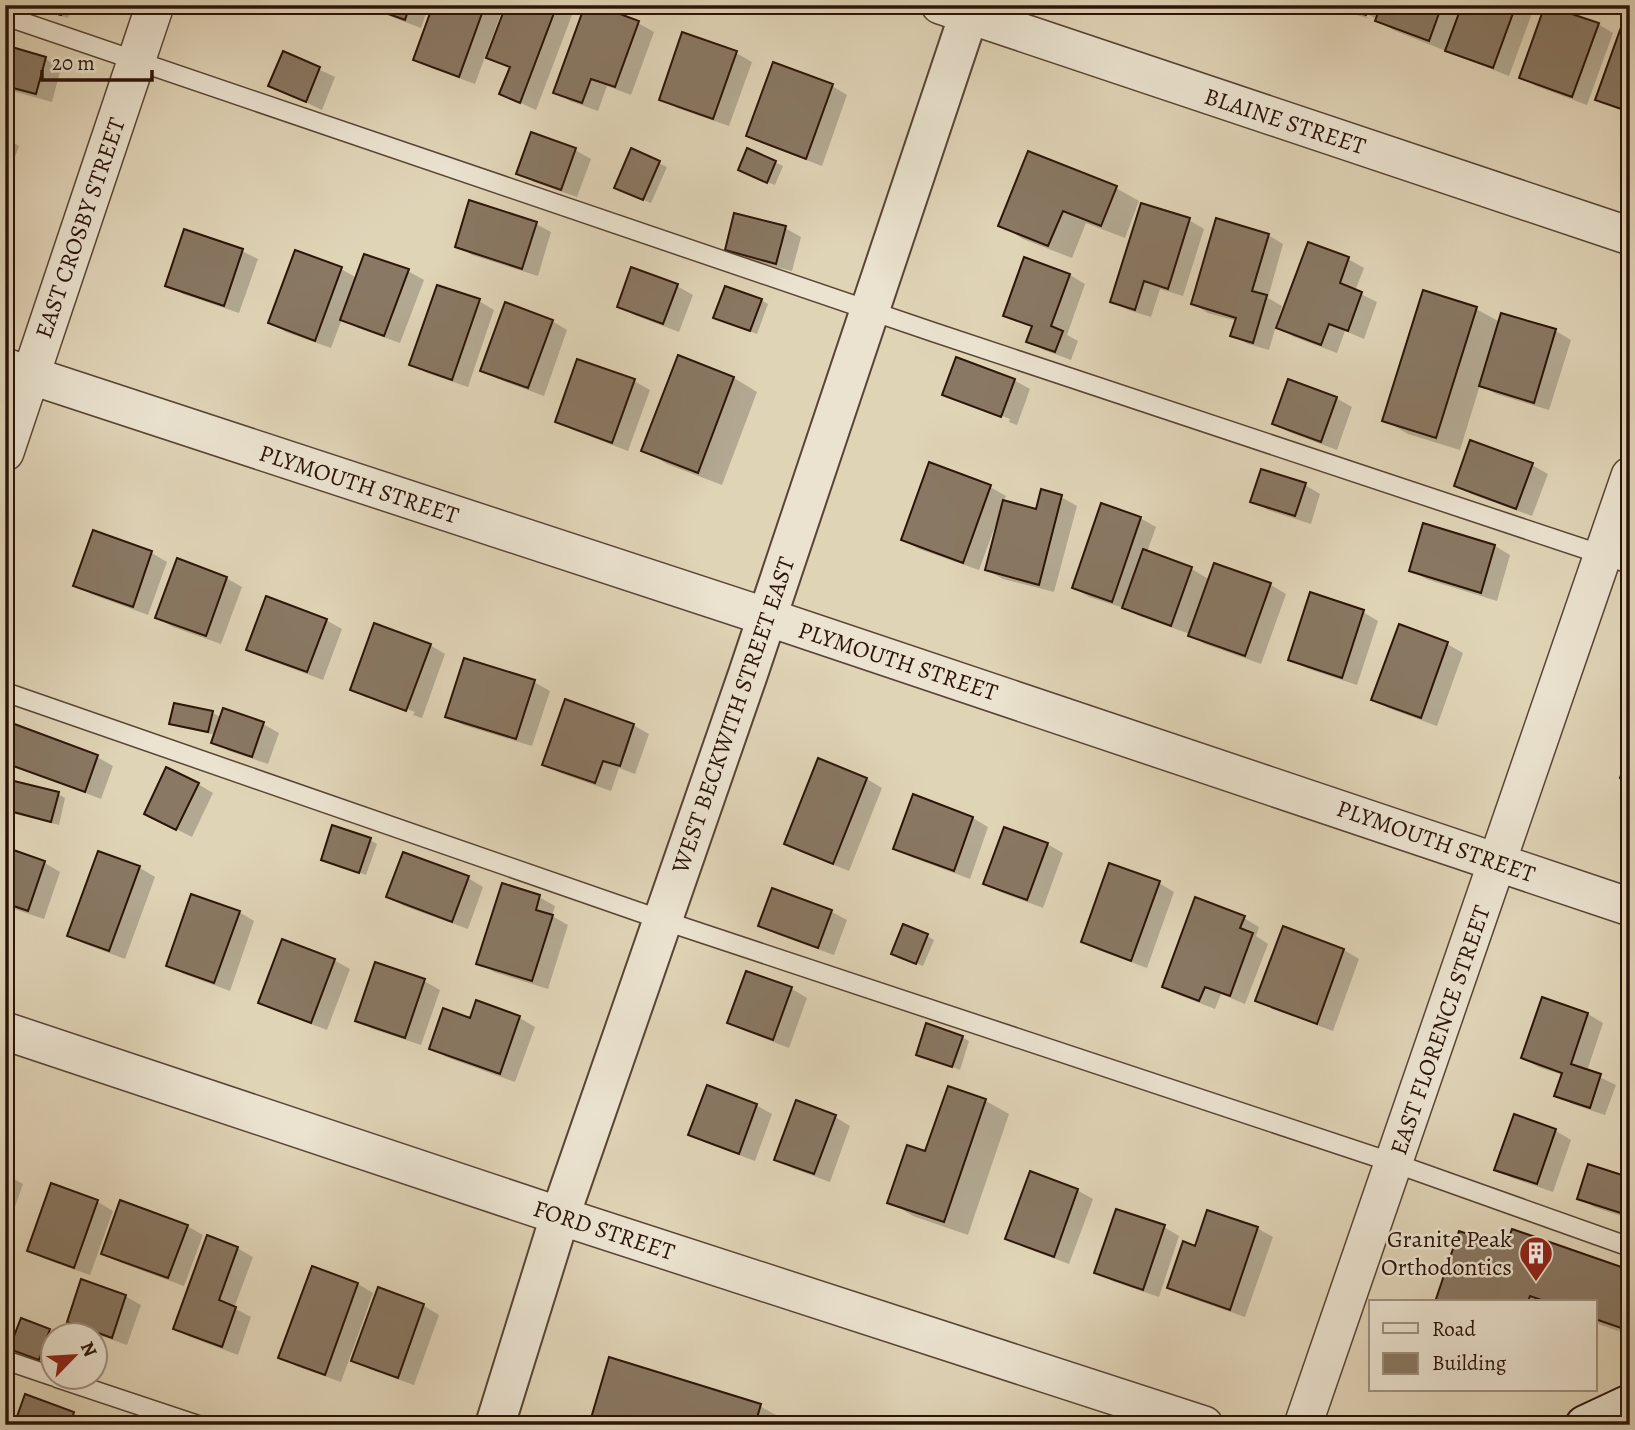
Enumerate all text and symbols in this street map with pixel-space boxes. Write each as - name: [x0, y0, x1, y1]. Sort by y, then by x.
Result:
- scale bar: [42, 38, 152, 82]
- text: 20 m: [52, 49, 95, 77]
- street label: BLAINE STREET: [1200, 80, 1370, 162]
- street label: EAST CROSBY STREET: [27, 113, 133, 343]
- street label: PLYMOUTH STREET: [255, 437, 463, 531]
- street label: WEST BECKWITH STREET EAST: [663, 553, 802, 878]
- street label: PLYMOUTH STREET: [794, 614, 1002, 708]
- street label: PLYMOUTH STREET: [1332, 792, 1540, 890]
- street label: EAST FLORENCE STREET: [1382, 901, 1498, 1159]
- street label: FORD STREET: [529, 1192, 679, 1268]
- place label: Granite Peak Orthodontics: [1381, 1223, 1512, 1283]
- building icon: Granite Peak Orthodontics: [1517, 1234, 1555, 1283]
- legend: [1369, 1300, 1596, 1392]
- text: Road: [1432, 1315, 1476, 1343]
- north arrow: [38, 1322, 108, 1392]
- text: N: [74, 1337, 103, 1361]
- text: Building: [1432, 1349, 1507, 1377]

